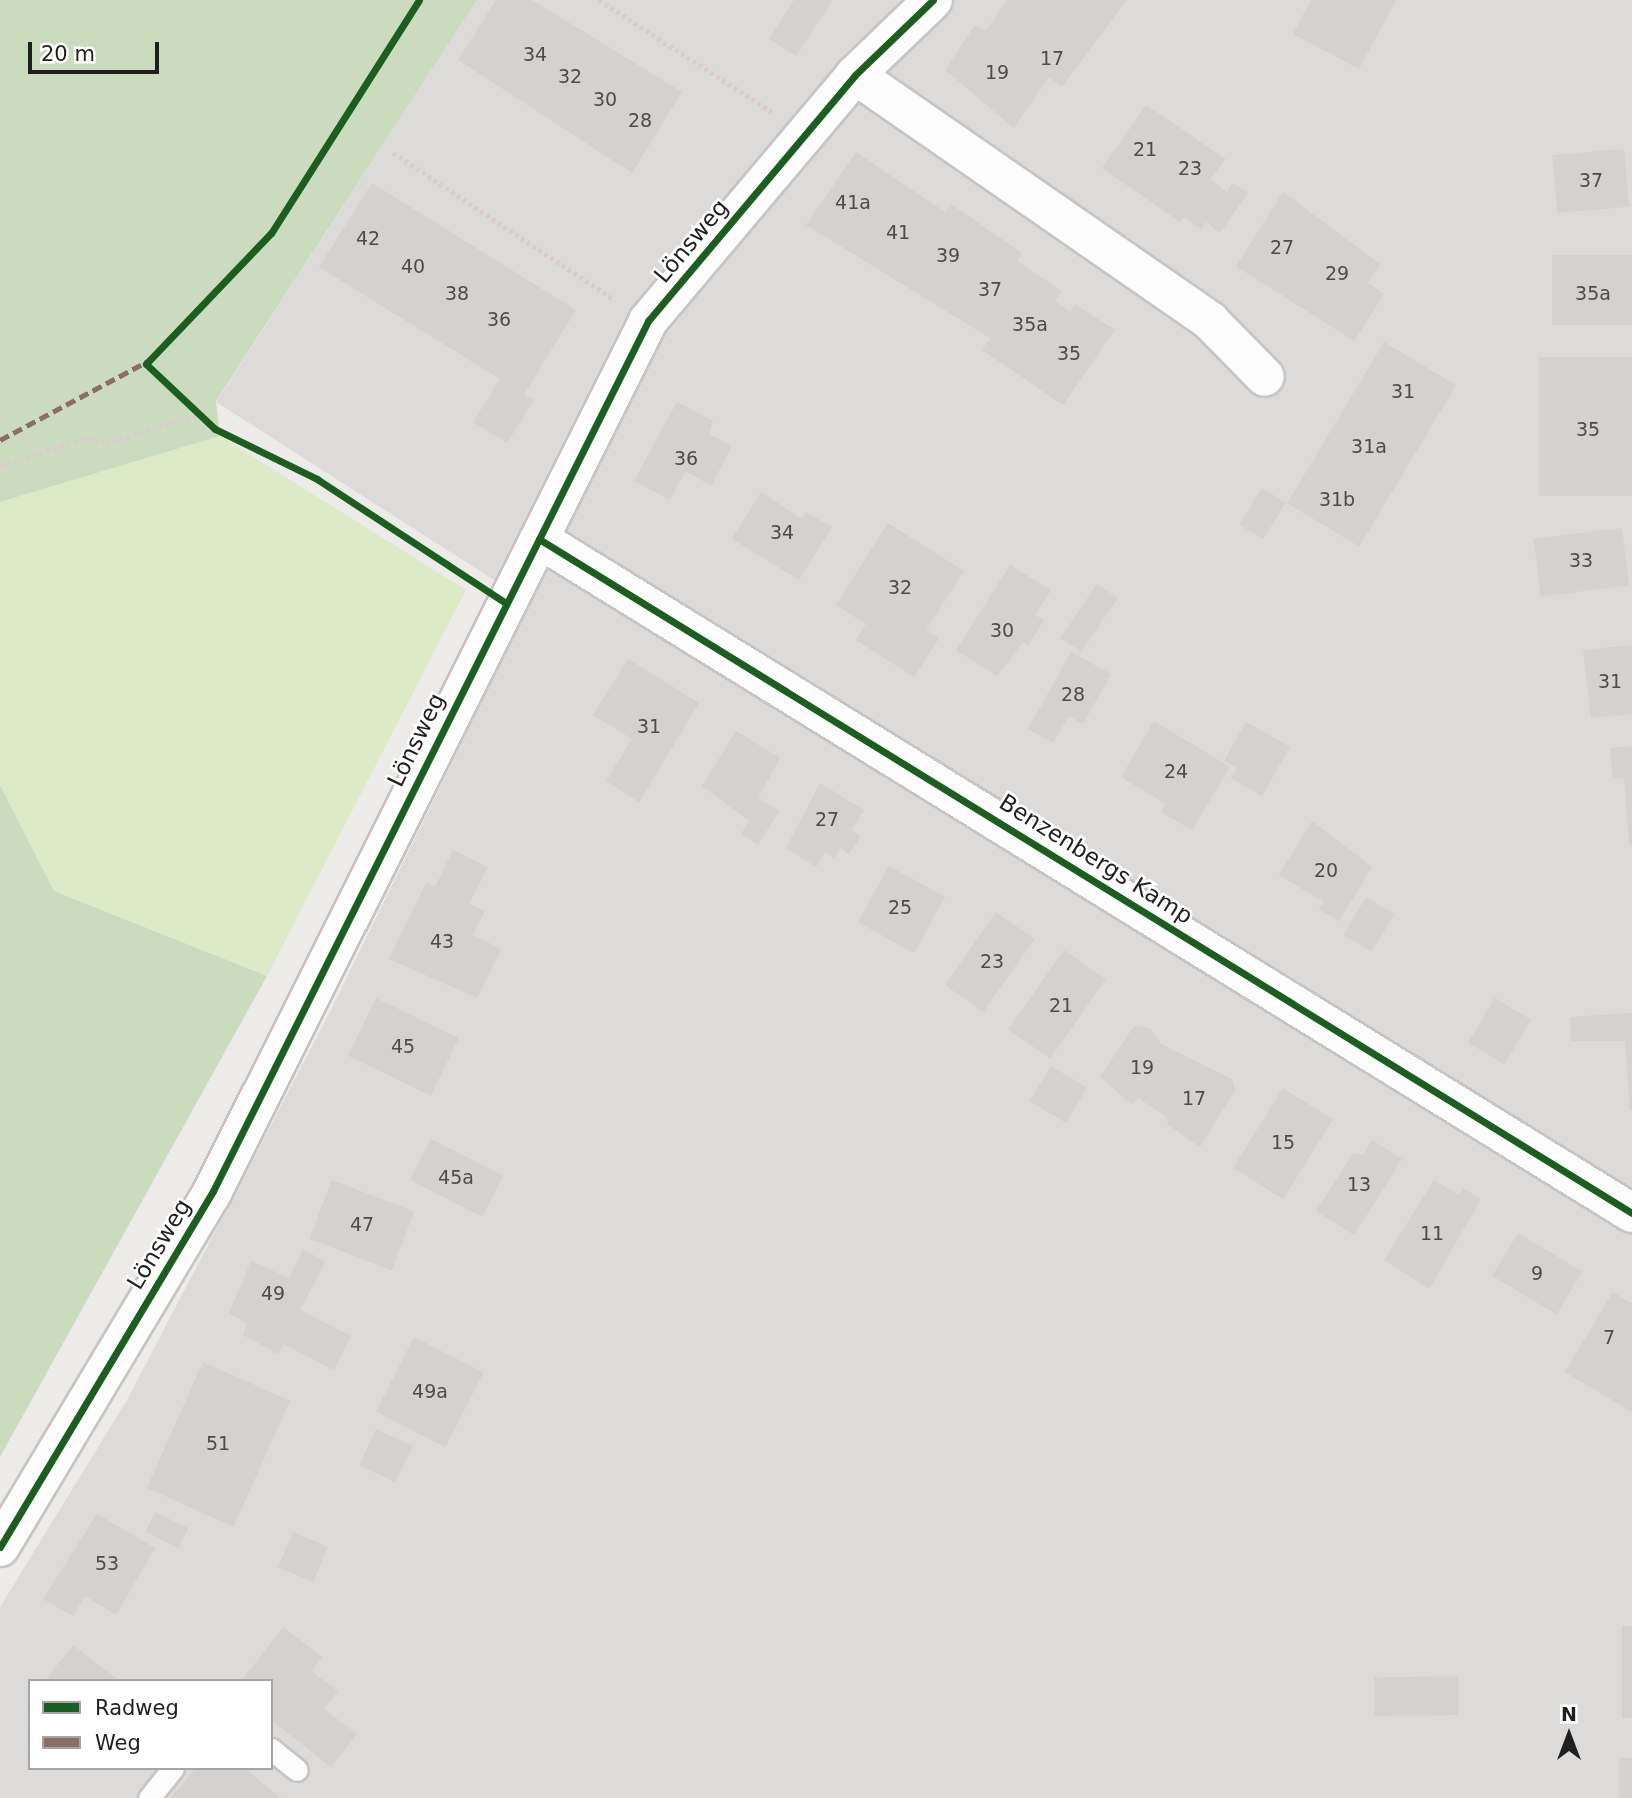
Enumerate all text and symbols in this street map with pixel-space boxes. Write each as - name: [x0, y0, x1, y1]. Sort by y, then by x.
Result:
- scale bar: [32, 28, 163, 72]
- text: 20 m: [41, 42, 95, 66]
- house number: 34: [523, 44, 547, 66]
- house number: 17: [1040, 48, 1064, 70]
- house number: 19: [985, 62, 1009, 84]
- house number: 32: [558, 66, 582, 88]
- house number: 30: [593, 89, 617, 111]
- house number: 28: [628, 110, 652, 132]
- house number: 21: [1133, 139, 1157, 161]
- house number: 23: [1178, 158, 1202, 180]
- house number: 37: [1579, 170, 1603, 192]
- house number: 41a: [835, 192, 871, 214]
- street label: Lönsweg: [648, 194, 734, 288]
- house number: 41: [886, 222, 910, 244]
- house number: 42: [356, 228, 380, 250]
- house number: 27: [1270, 237, 1294, 259]
- house number: 39: [936, 245, 960, 267]
- house number: 40: [401, 256, 425, 278]
- house number: 29: [1325, 263, 1349, 285]
- house number: 37: [978, 279, 1002, 301]
- house number: 38: [445, 283, 469, 305]
- house number: 35a: [1575, 283, 1611, 305]
- house number: 36: [487, 309, 511, 331]
- house number: 35a: [1012, 314, 1048, 336]
- house number: 35: [1057, 343, 1081, 365]
- house number: 31: [1391, 381, 1415, 403]
- house number: 35: [1576, 419, 1600, 441]
- house number: 31a: [1351, 436, 1387, 458]
- house number: 36: [674, 448, 698, 470]
- house number: 31b: [1319, 489, 1355, 511]
- house number: 34: [770, 522, 794, 544]
- house number: 33: [1569, 550, 1593, 572]
- house number: 32: [888, 577, 912, 599]
- house number: 30: [990, 620, 1014, 642]
- house number: 31: [1598, 671, 1622, 693]
- house number: 28: [1061, 684, 1085, 706]
- street label: Lönsweg: [382, 689, 450, 791]
- house number: 31: [637, 716, 661, 738]
- house number: 24: [1164, 761, 1188, 783]
- street label: Benzenbergs Kamp: [994, 788, 1198, 930]
- house number: 27: [815, 809, 839, 831]
- house number: 20: [1314, 860, 1338, 882]
- house number: 25: [888, 897, 912, 919]
- house number: 43: [430, 931, 454, 953]
- house number: 23: [980, 951, 1004, 973]
- house number: 21: [1049, 995, 1073, 1017]
- house number: 45: [391, 1036, 415, 1058]
- house number: 19: [1130, 1057, 1154, 1079]
- house number: 17: [1182, 1088, 1206, 1110]
- house number: 15: [1271, 1132, 1295, 1154]
- house number: 45a: [438, 1167, 474, 1189]
- house number: 13: [1347, 1174, 1371, 1196]
- street label: Lönsweg: [121, 1194, 197, 1294]
- house number: 47: [350, 1214, 374, 1236]
- house number: 11: [1420, 1223, 1444, 1245]
- house number: 9: [1531, 1263, 1543, 1285]
- house number: 49: [261, 1283, 285, 1305]
- house number: 7: [1603, 1327, 1615, 1349]
- house number: 49a: [412, 1381, 448, 1403]
- house number: 51: [206, 1433, 230, 1455]
- house number: 53: [95, 1553, 119, 1575]
- legend: [28, 1679, 273, 1770]
- text: Radweg: [95, 1696, 179, 1720]
- north arrow: [1534, 1700, 1604, 1770]
- text: N: [1561, 1703, 1577, 1725]
- text: Weg: [95, 1731, 141, 1755]

